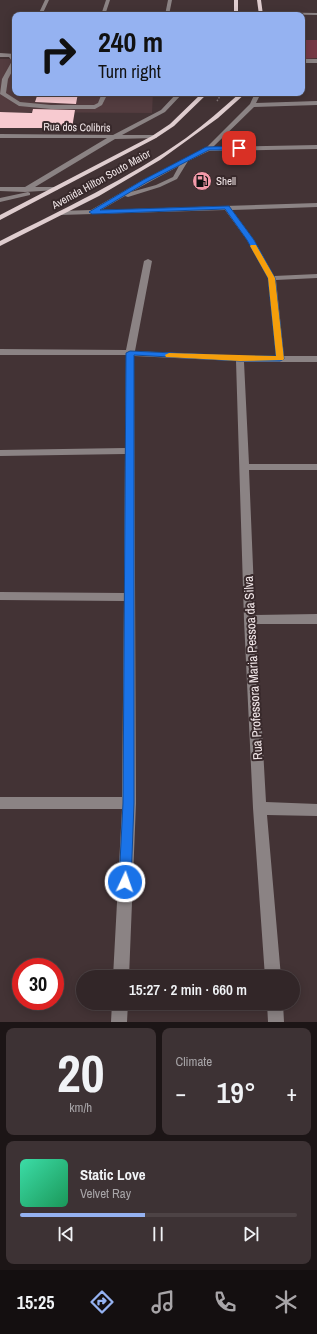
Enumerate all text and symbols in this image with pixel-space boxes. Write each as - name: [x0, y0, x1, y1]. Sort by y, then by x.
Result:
- text: 240 m: [98, 23, 163, 61]
- icon: right: [32, 28, 84, 80]
- text: Turn right: [98, 59, 161, 84]
- street label: Rua dos Colibris: [43, 119, 111, 135]
- pin: [222, 131, 256, 165]
- icon: arrive: [228, 137, 250, 159]
- street label: Avenida Hilton Souto Maior: [48, 146, 153, 212]
- fuel station icon: Shell: [191, 170, 213, 192]
- place label: Shell: [216, 174, 236, 188]
- street label: Rua Professora Maria Pessoa da Silva: [240, 575, 266, 760]
- position arrow: [104, 861, 146, 903]
- speed limit sign: 30: [12, 958, 64, 1010]
- text: 15:27 · 2 min · 660 m: [129, 979, 247, 1000]
- text: 20: [57, 1038, 104, 1108]
- text: Climate: [176, 1053, 212, 1070]
- text: 19°: [217, 1072, 256, 1112]
- text: −: [176, 1078, 186, 1108]
- text: +: [286, 1078, 297, 1108]
- text: km/h: [69, 1099, 92, 1116]
- text: Static Love: [80, 1164, 146, 1185]
- text: Velvet Ray: [80, 1185, 131, 1202]
- icon: previous: [55, 1223, 77, 1245]
- icon: pause: [147, 1223, 169, 1245]
- icon: next: [240, 1223, 262, 1245]
- icon: directions: [88, 1288, 116, 1316]
- icon: music: [149, 1288, 177, 1316]
- icon: phone: [211, 1288, 239, 1316]
- icon: climate: [272, 1288, 300, 1316]
- text: 15:25: [17, 1290, 54, 1315]

